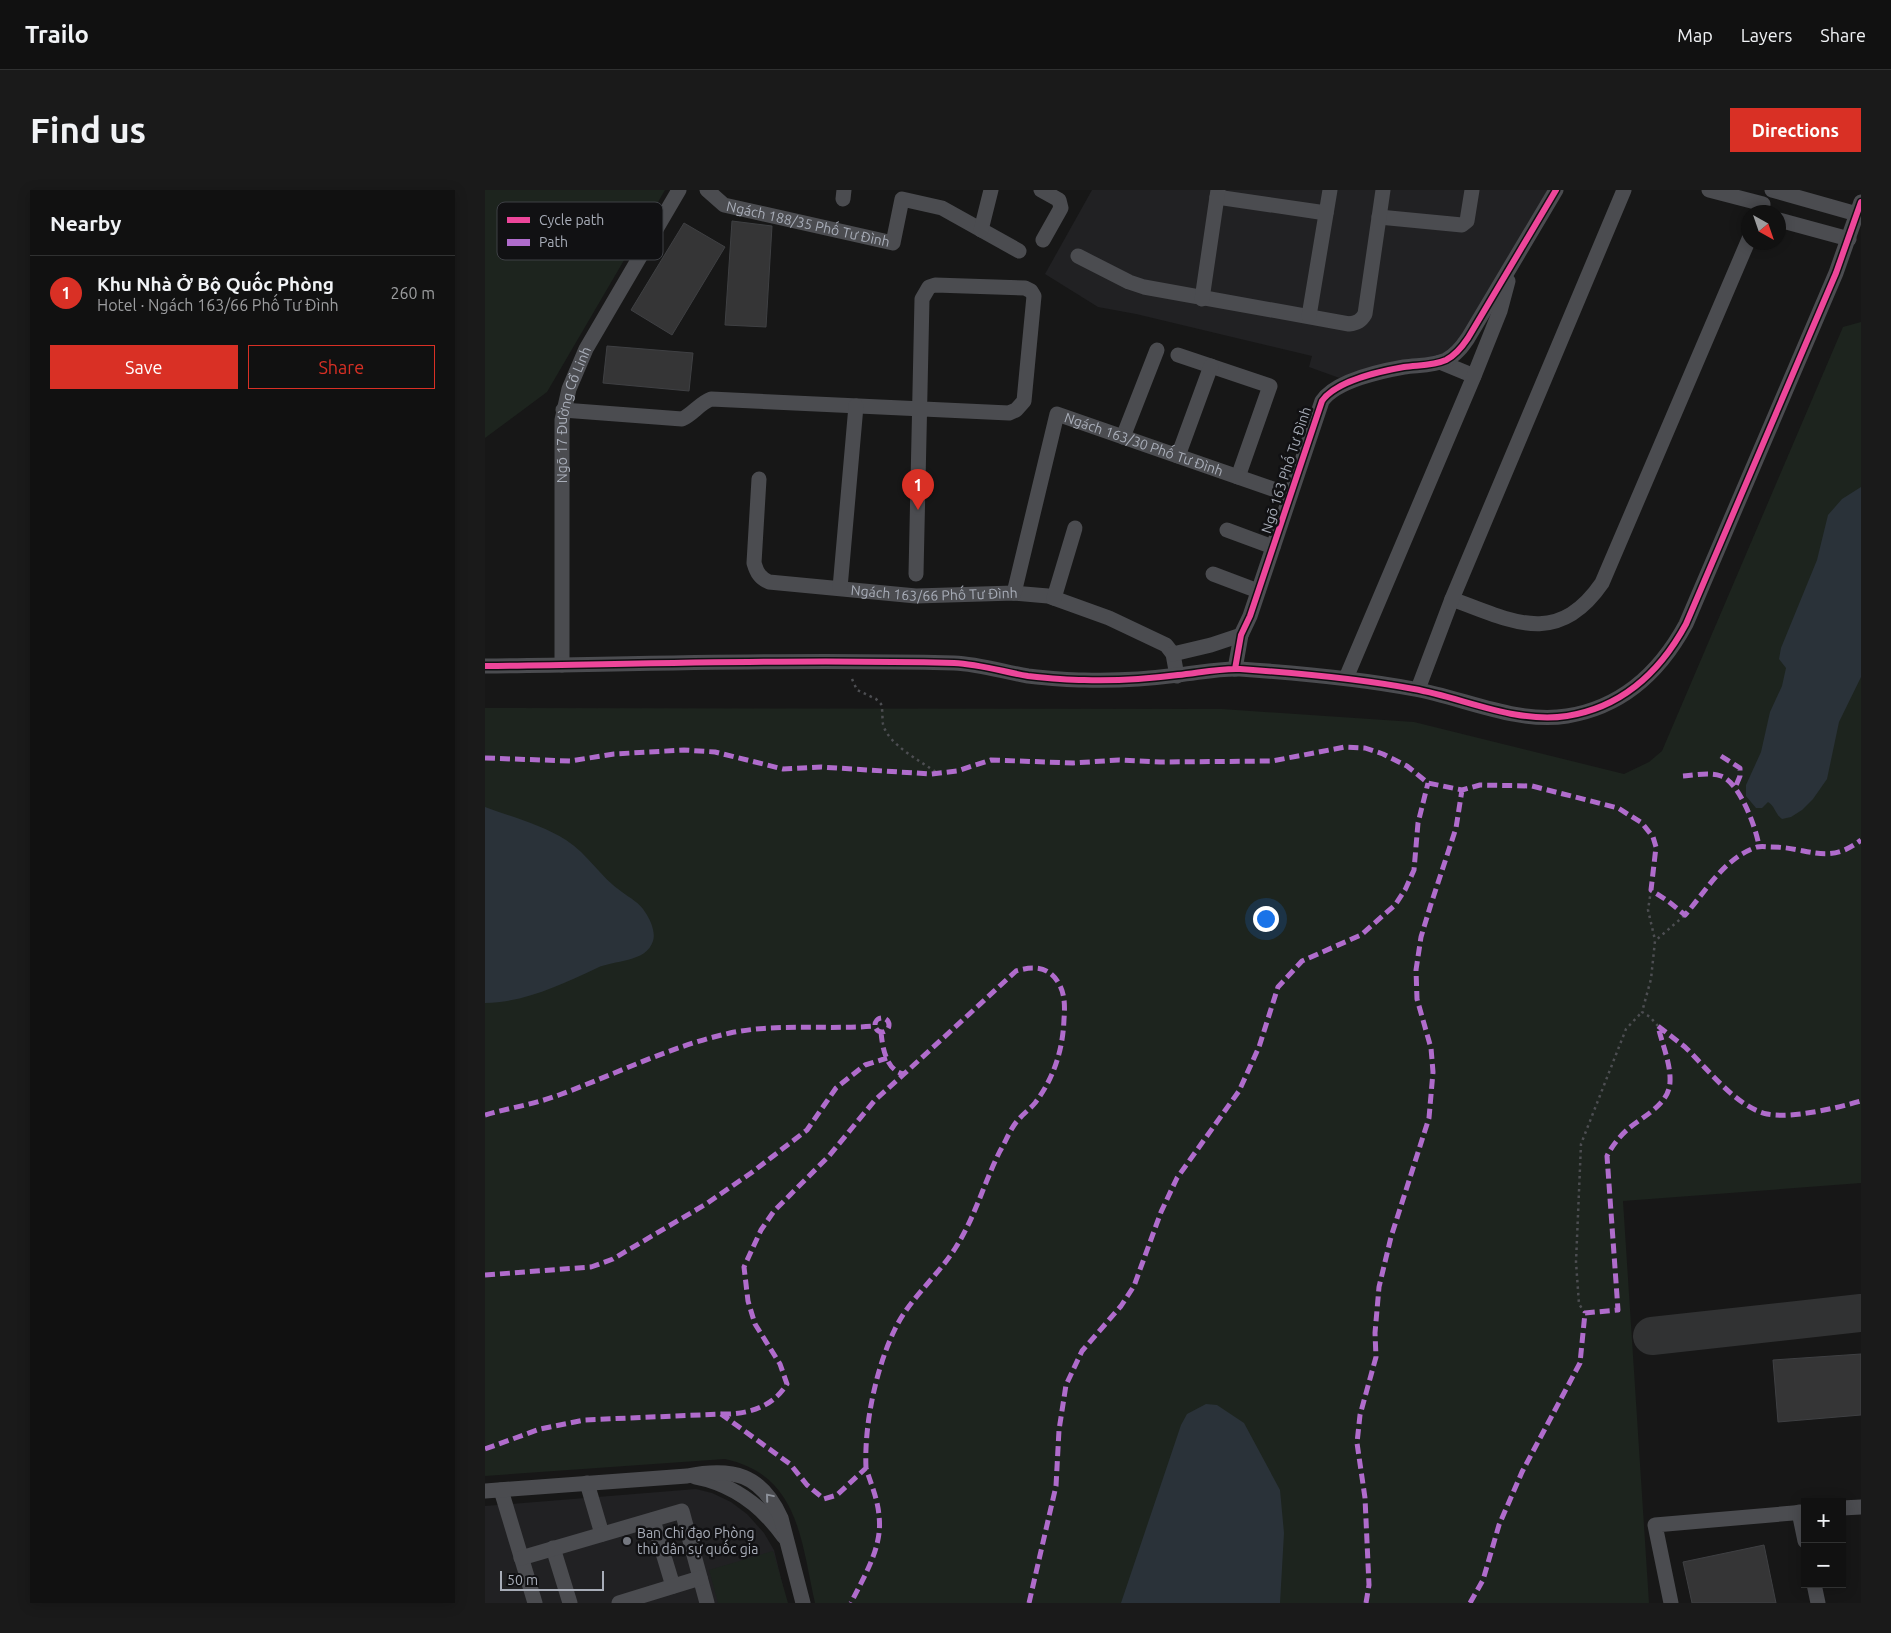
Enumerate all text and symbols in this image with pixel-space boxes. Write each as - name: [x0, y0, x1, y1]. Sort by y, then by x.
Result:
- text: Trailo: [25, 21, 89, 48]
- text: Map: [1677, 25, 1713, 45]
- text: Layers: [1741, 25, 1792, 45]
- text: Share: [1820, 25, 1866, 45]
- button: Directions: [1730, 108, 1861, 152]
- text: Find us: [30, 110, 146, 150]
- street label: Ngách 188/35 Phố Tư Đình: [725, 198, 891, 250]
- legend: [497, 202, 663, 260]
- north arrow: [1741, 205, 1786, 250]
- text: Nearby: [50, 211, 121, 235]
- text: Cycle path: [539, 212, 604, 228]
- text: Path: [539, 234, 568, 250]
- text: Khu Nhà Ở Bộ Quốc Phòng: [97, 273, 334, 295]
- text: 1: [61, 284, 71, 302]
- text: 260 m: [390, 284, 435, 302]
- text: Hotel · Ngách 163/66 Phố Tư Đình: [97, 296, 339, 314]
- street label: Ngõ 17 Đường Cổ Linh: [554, 344, 594, 483]
- button: Save: [50, 345, 238, 389]
- button: Share: [248, 345, 435, 389]
- street label: Ngõ 163 Phố Tư Đình: [1256, 404, 1314, 535]
- street label: Ngách 163/30 Phố Tư Đình: [1062, 409, 1225, 479]
- pin: 1: [902, 469, 934, 510]
- street label: Ngách 163/66 Phố Tư Đình: [850, 582, 1018, 604]
- your location: [1253, 906, 1279, 932]
- one-way arrow: [766, 1494, 775, 1503]
- map controls: [1801, 1498, 1846, 1588]
- button: +: [1801, 1498, 1846, 1543]
- place label: Ban Chỉ đạo Phòng thủ dân sự quốc gia: [637, 1525, 758, 1557]
- marker: Ban Chỉ đạo Phòng thủ dân sự quốc gia: [621, 1535, 633, 1547]
- button: −: [1801, 1543, 1846, 1588]
- scale bar: [500, 1568, 604, 1591]
- text: 50 m: [507, 1572, 538, 1588]

